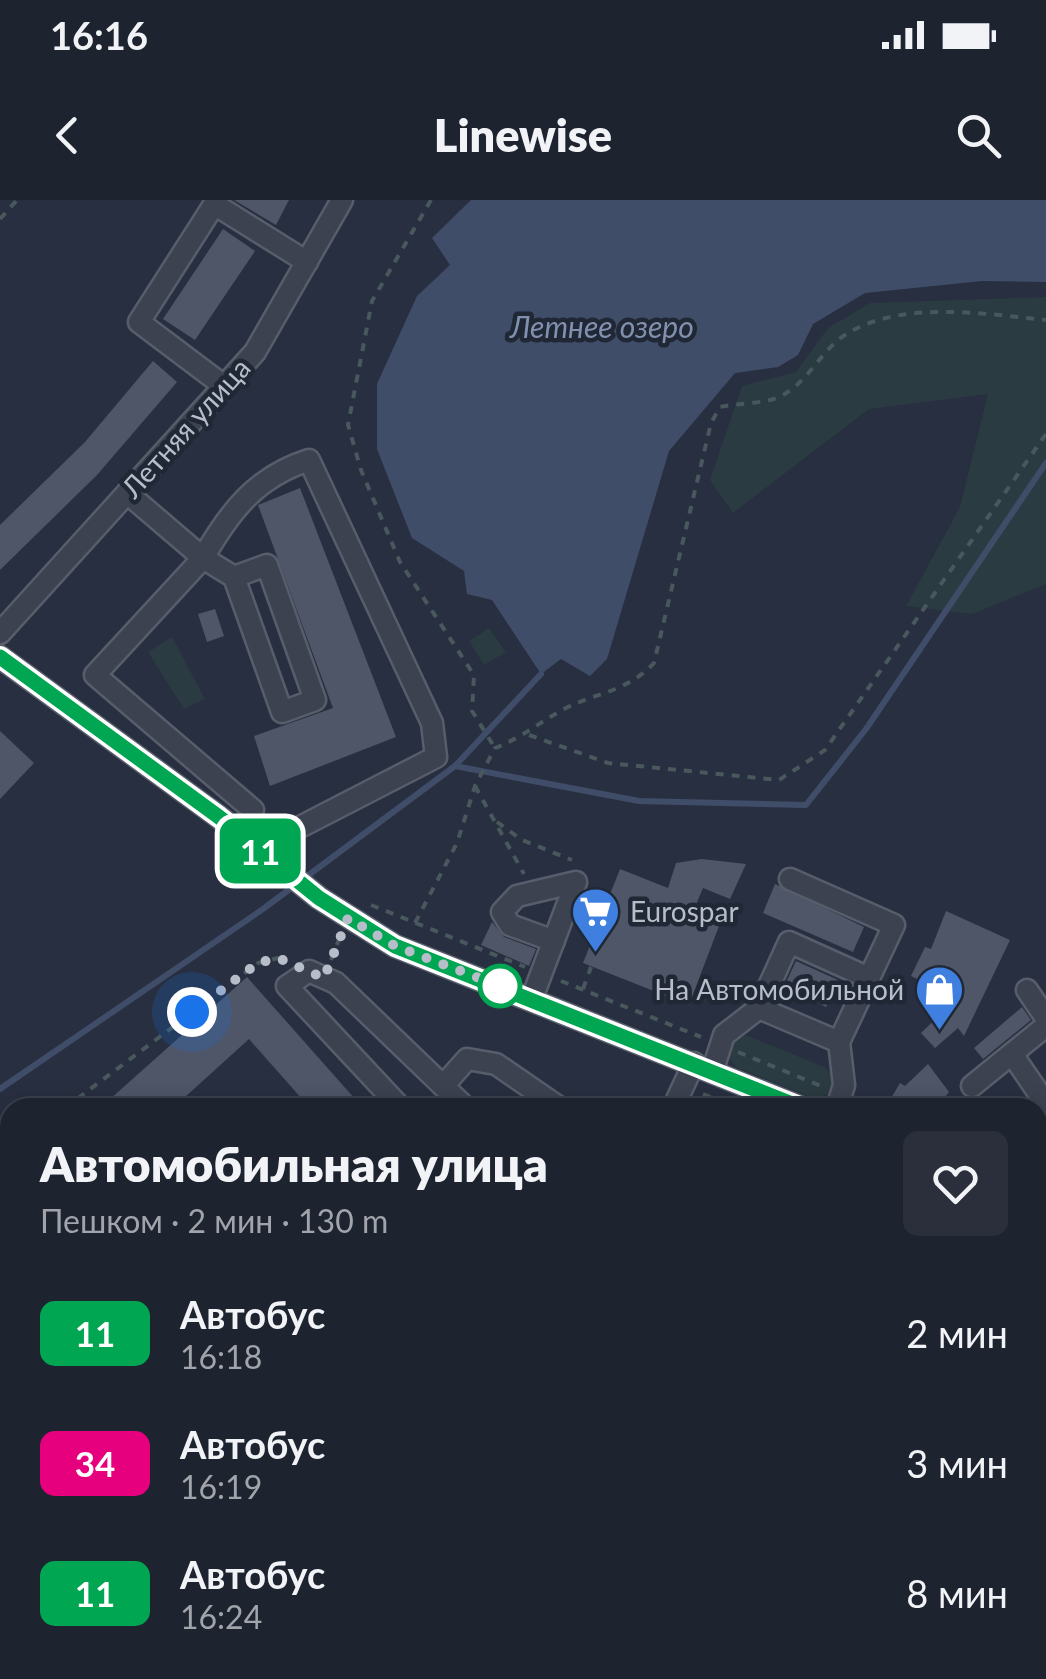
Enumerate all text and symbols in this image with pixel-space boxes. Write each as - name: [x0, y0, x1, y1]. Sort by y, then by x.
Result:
- text: 16:16: [50, 12, 148, 58]
- icon: back: [40, 108, 95, 163]
- text: Linewise: [434, 108, 612, 162]
- icon: search: [951, 108, 1006, 163]
- water label: Летнее озеро: [508, 308, 694, 344]
- street label: Летняя улица: [113, 351, 257, 505]
- line badge: 11: [215, 818, 305, 884]
- text: 11: [240, 830, 280, 872]
- supermarket icon: Eurospar: [569, 886, 621, 954]
- place label: Eurospar: [630, 894, 739, 928]
- shop icon: На Автомобильной: [913, 964, 965, 1032]
- unlabelled marker: [479, 965, 521, 1007]
- place label: На Автомобильной: [654, 972, 904, 1006]
- your location: [167, 987, 217, 1037]
- button: heart: [903, 1131, 1008, 1236]
- text: Автомобильная улица: [40, 1135, 548, 1192]
- text: Пешком · 2 мин · 130 m: [40, 1201, 388, 1240]
- text: Автобус: [180, 1291, 325, 1337]
- text: 2 мин: [906, 1310, 1008, 1356]
- text: 11: [75, 1312, 115, 1354]
- text: 16:18: [180, 1337, 262, 1376]
- text: Автобус: [180, 1421, 325, 1467]
- text: 3 мин: [906, 1440, 1008, 1486]
- text: 34: [75, 1442, 115, 1484]
- text: 16:19: [180, 1467, 262, 1506]
- text: Автобус: [180, 1551, 325, 1597]
- text: 8 мин: [906, 1570, 1008, 1616]
- text: 11: [75, 1572, 115, 1614]
- text: 16:24: [180, 1597, 262, 1636]

